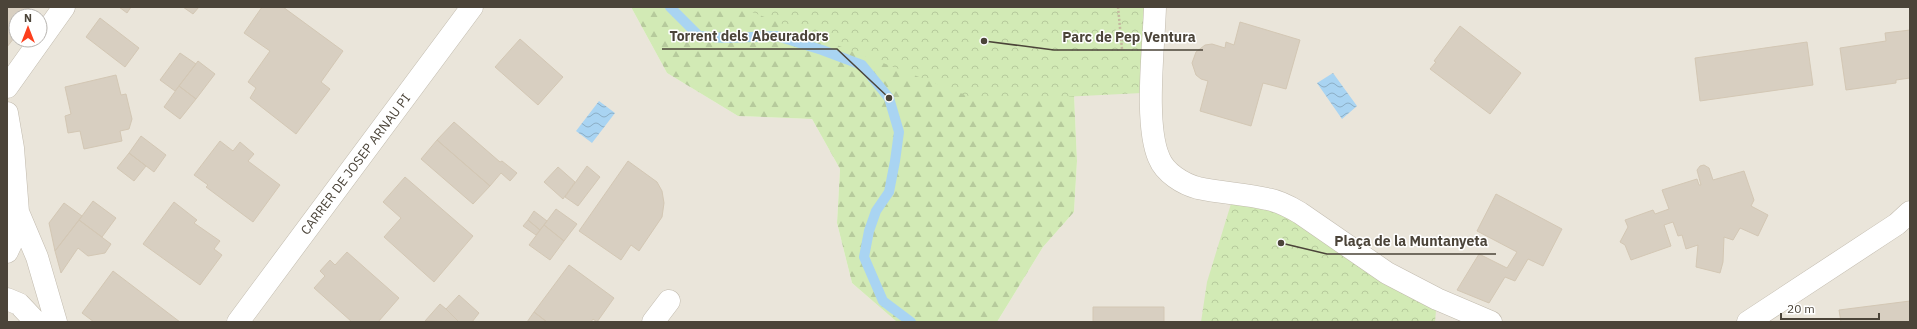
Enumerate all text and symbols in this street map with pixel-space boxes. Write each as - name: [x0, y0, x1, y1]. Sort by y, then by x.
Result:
- north arrow: [8, 8, 48, 48]
- text: N: [24, 11, 32, 25]
- callout: Torrent dels Abeuradors: [662, 23, 837, 49]
- callout: Parc de Pep Ventura: [1054, 24, 1203, 50]
- text: Torrent dels Abeuradors: [669, 27, 829, 45]
- text: Parc de Pep Ventura: [1062, 28, 1196, 46]
- street label: CARRER DE JOSEP ARNAU PI: [297, 90, 414, 238]
- callout: Plaça de la Muntanyeta: [1327, 228, 1496, 254]
- text: Plaça de la Muntanyeta: [1334, 232, 1488, 250]
- scale bar: [1781, 295, 1879, 321]
- text: 20 m: [1787, 301, 1815, 316]

